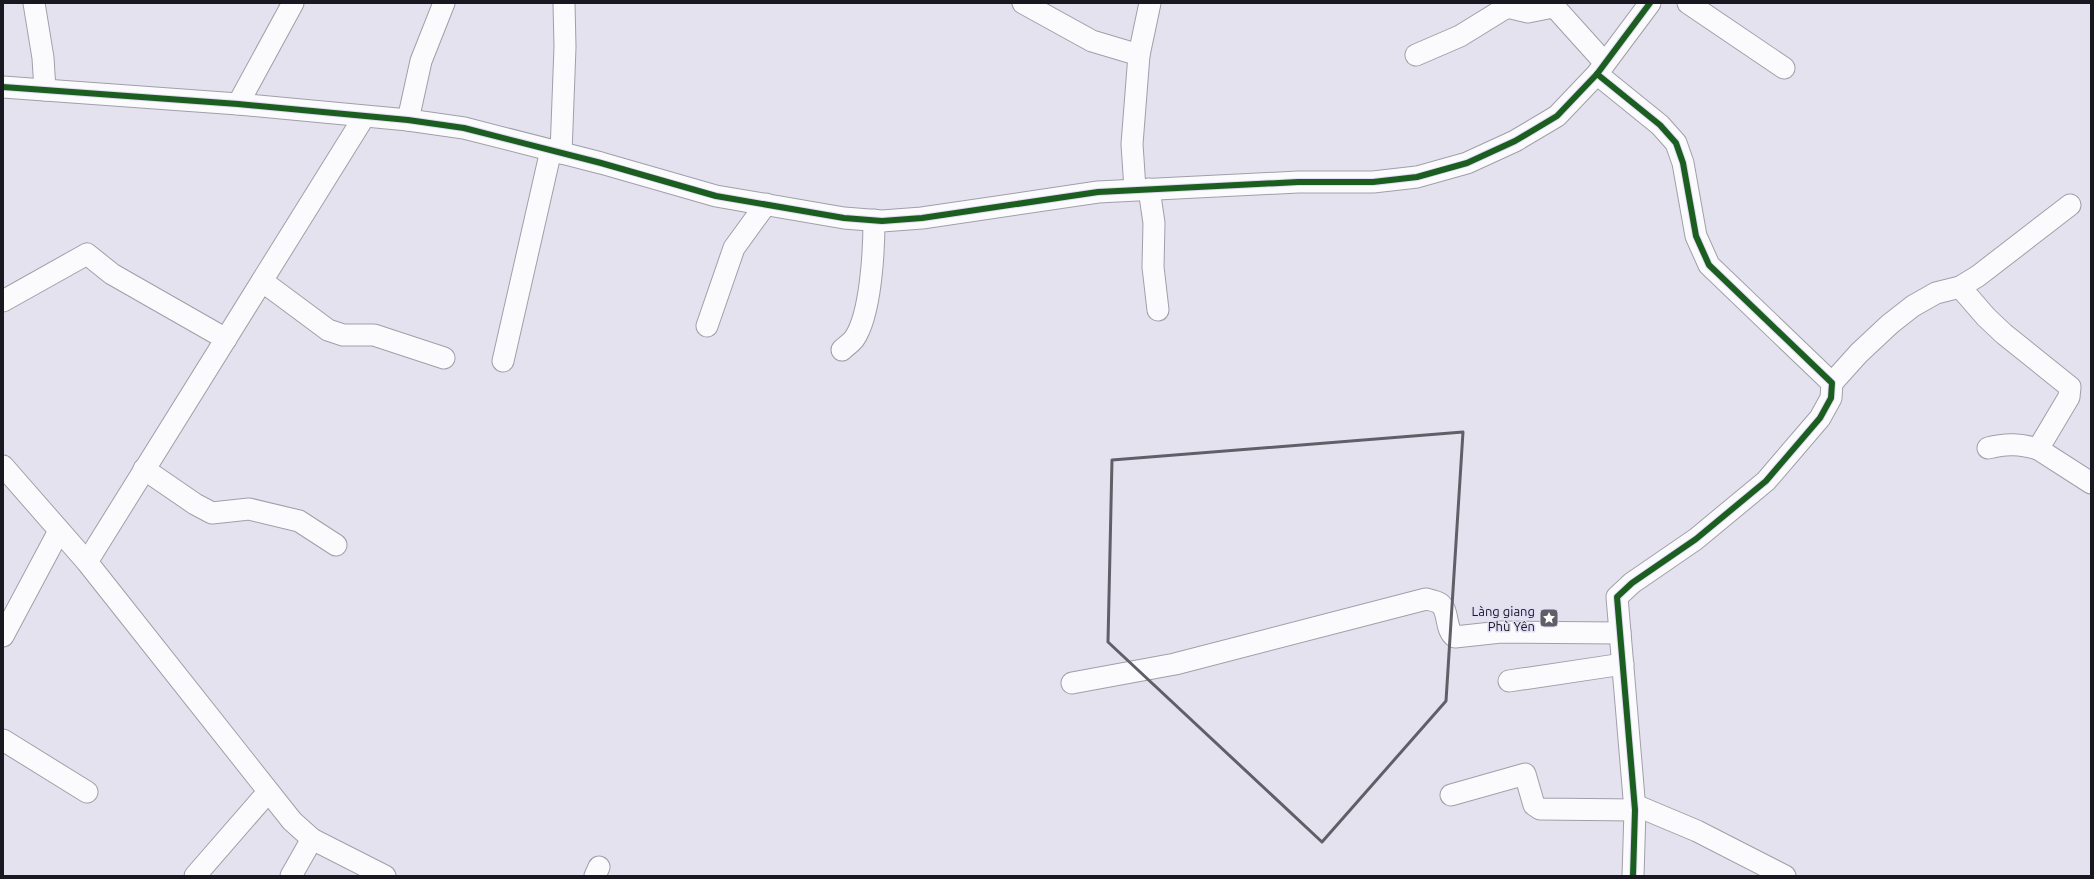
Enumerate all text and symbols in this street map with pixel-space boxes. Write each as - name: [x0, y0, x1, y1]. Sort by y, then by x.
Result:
- place label: Làng giang Phù Yên: [1472, 604, 1535, 633]
- place icon: Làng giang Phù Yên: [1538, 607, 1560, 629]

